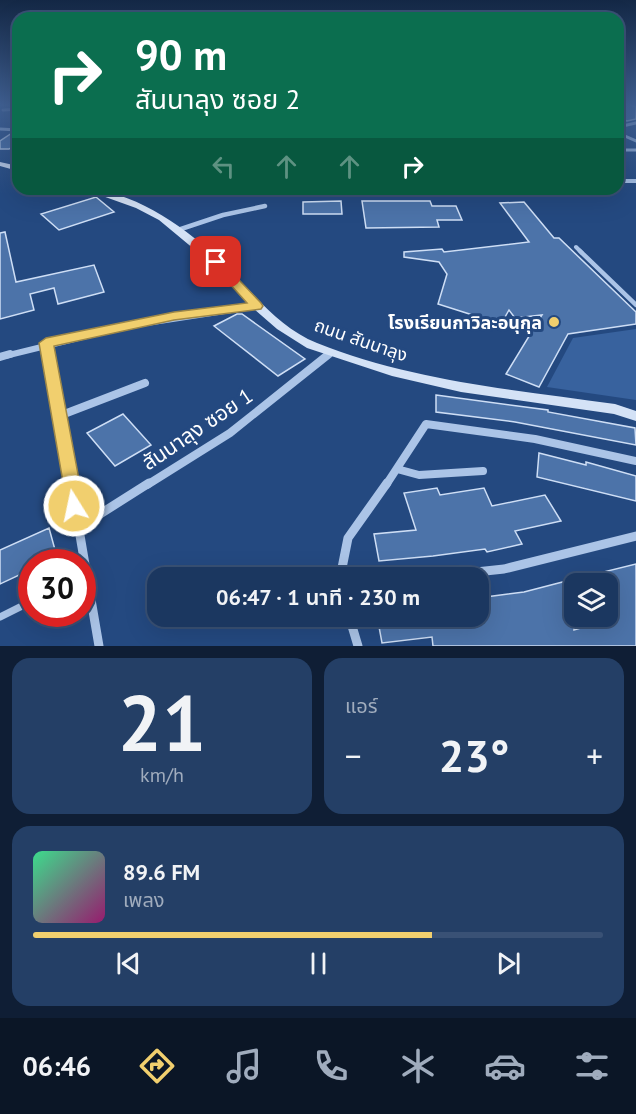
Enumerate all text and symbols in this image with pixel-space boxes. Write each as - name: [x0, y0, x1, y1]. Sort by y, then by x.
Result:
- text: 90 m: [135, 27, 227, 82]
- icon: right: [36, 36, 114, 114]
- text: สันนาลุง ซอย 2: [135, 82, 300, 116]
- icon: left: [207, 150, 240, 183]
- icon: ahead: [270, 150, 303, 183]
- icon: ahead: [333, 150, 366, 183]
- icon: right: [396, 150, 429, 183]
- pin: [190, 236, 241, 287]
- icon: arrive: [199, 245, 232, 278]
- place label: โรงเรียนกาวิละอนุกุล: [388, 311, 542, 334]
- street label: ถนน สันนาลุง: [311, 313, 411, 367]
- marker: โรงเรียนกาวิละอนุกุล: [547, 315, 561, 329]
- street label: สันนาลุง ซอย 1: [136, 382, 258, 476]
- position arrow: [42, 474, 106, 538]
- speed limit sign: 30: [18, 549, 96, 627]
- map controls: [564, 573, 618, 627]
- button: layers: [564, 573, 618, 627]
- text: 06:47 · 1 นาที · 230 m: [216, 583, 420, 611]
- text: 21: [118, 672, 206, 773]
- text: แอร์: [345, 693, 377, 719]
- text: 23°: [439, 726, 509, 784]
- text: −: [345, 734, 362, 777]
- text: +: [586, 734, 603, 777]
- text: km/h: [140, 762, 184, 788]
- text: 89.6 FM: [123, 858, 200, 886]
- text: เพลง: [123, 887, 165, 913]
- icon: previous: [112, 947, 145, 980]
- icon: pause: [302, 947, 335, 980]
- icon: next: [492, 947, 525, 980]
- icon: directions: [136, 1045, 178, 1087]
- icon: music: [223, 1045, 265, 1087]
- icon: phone: [310, 1045, 352, 1087]
- icon: climate: [397, 1045, 439, 1087]
- icon: car: [484, 1045, 526, 1087]
- icon: filters: [571, 1045, 613, 1087]
- text: 06:46: [23, 1049, 91, 1083]

